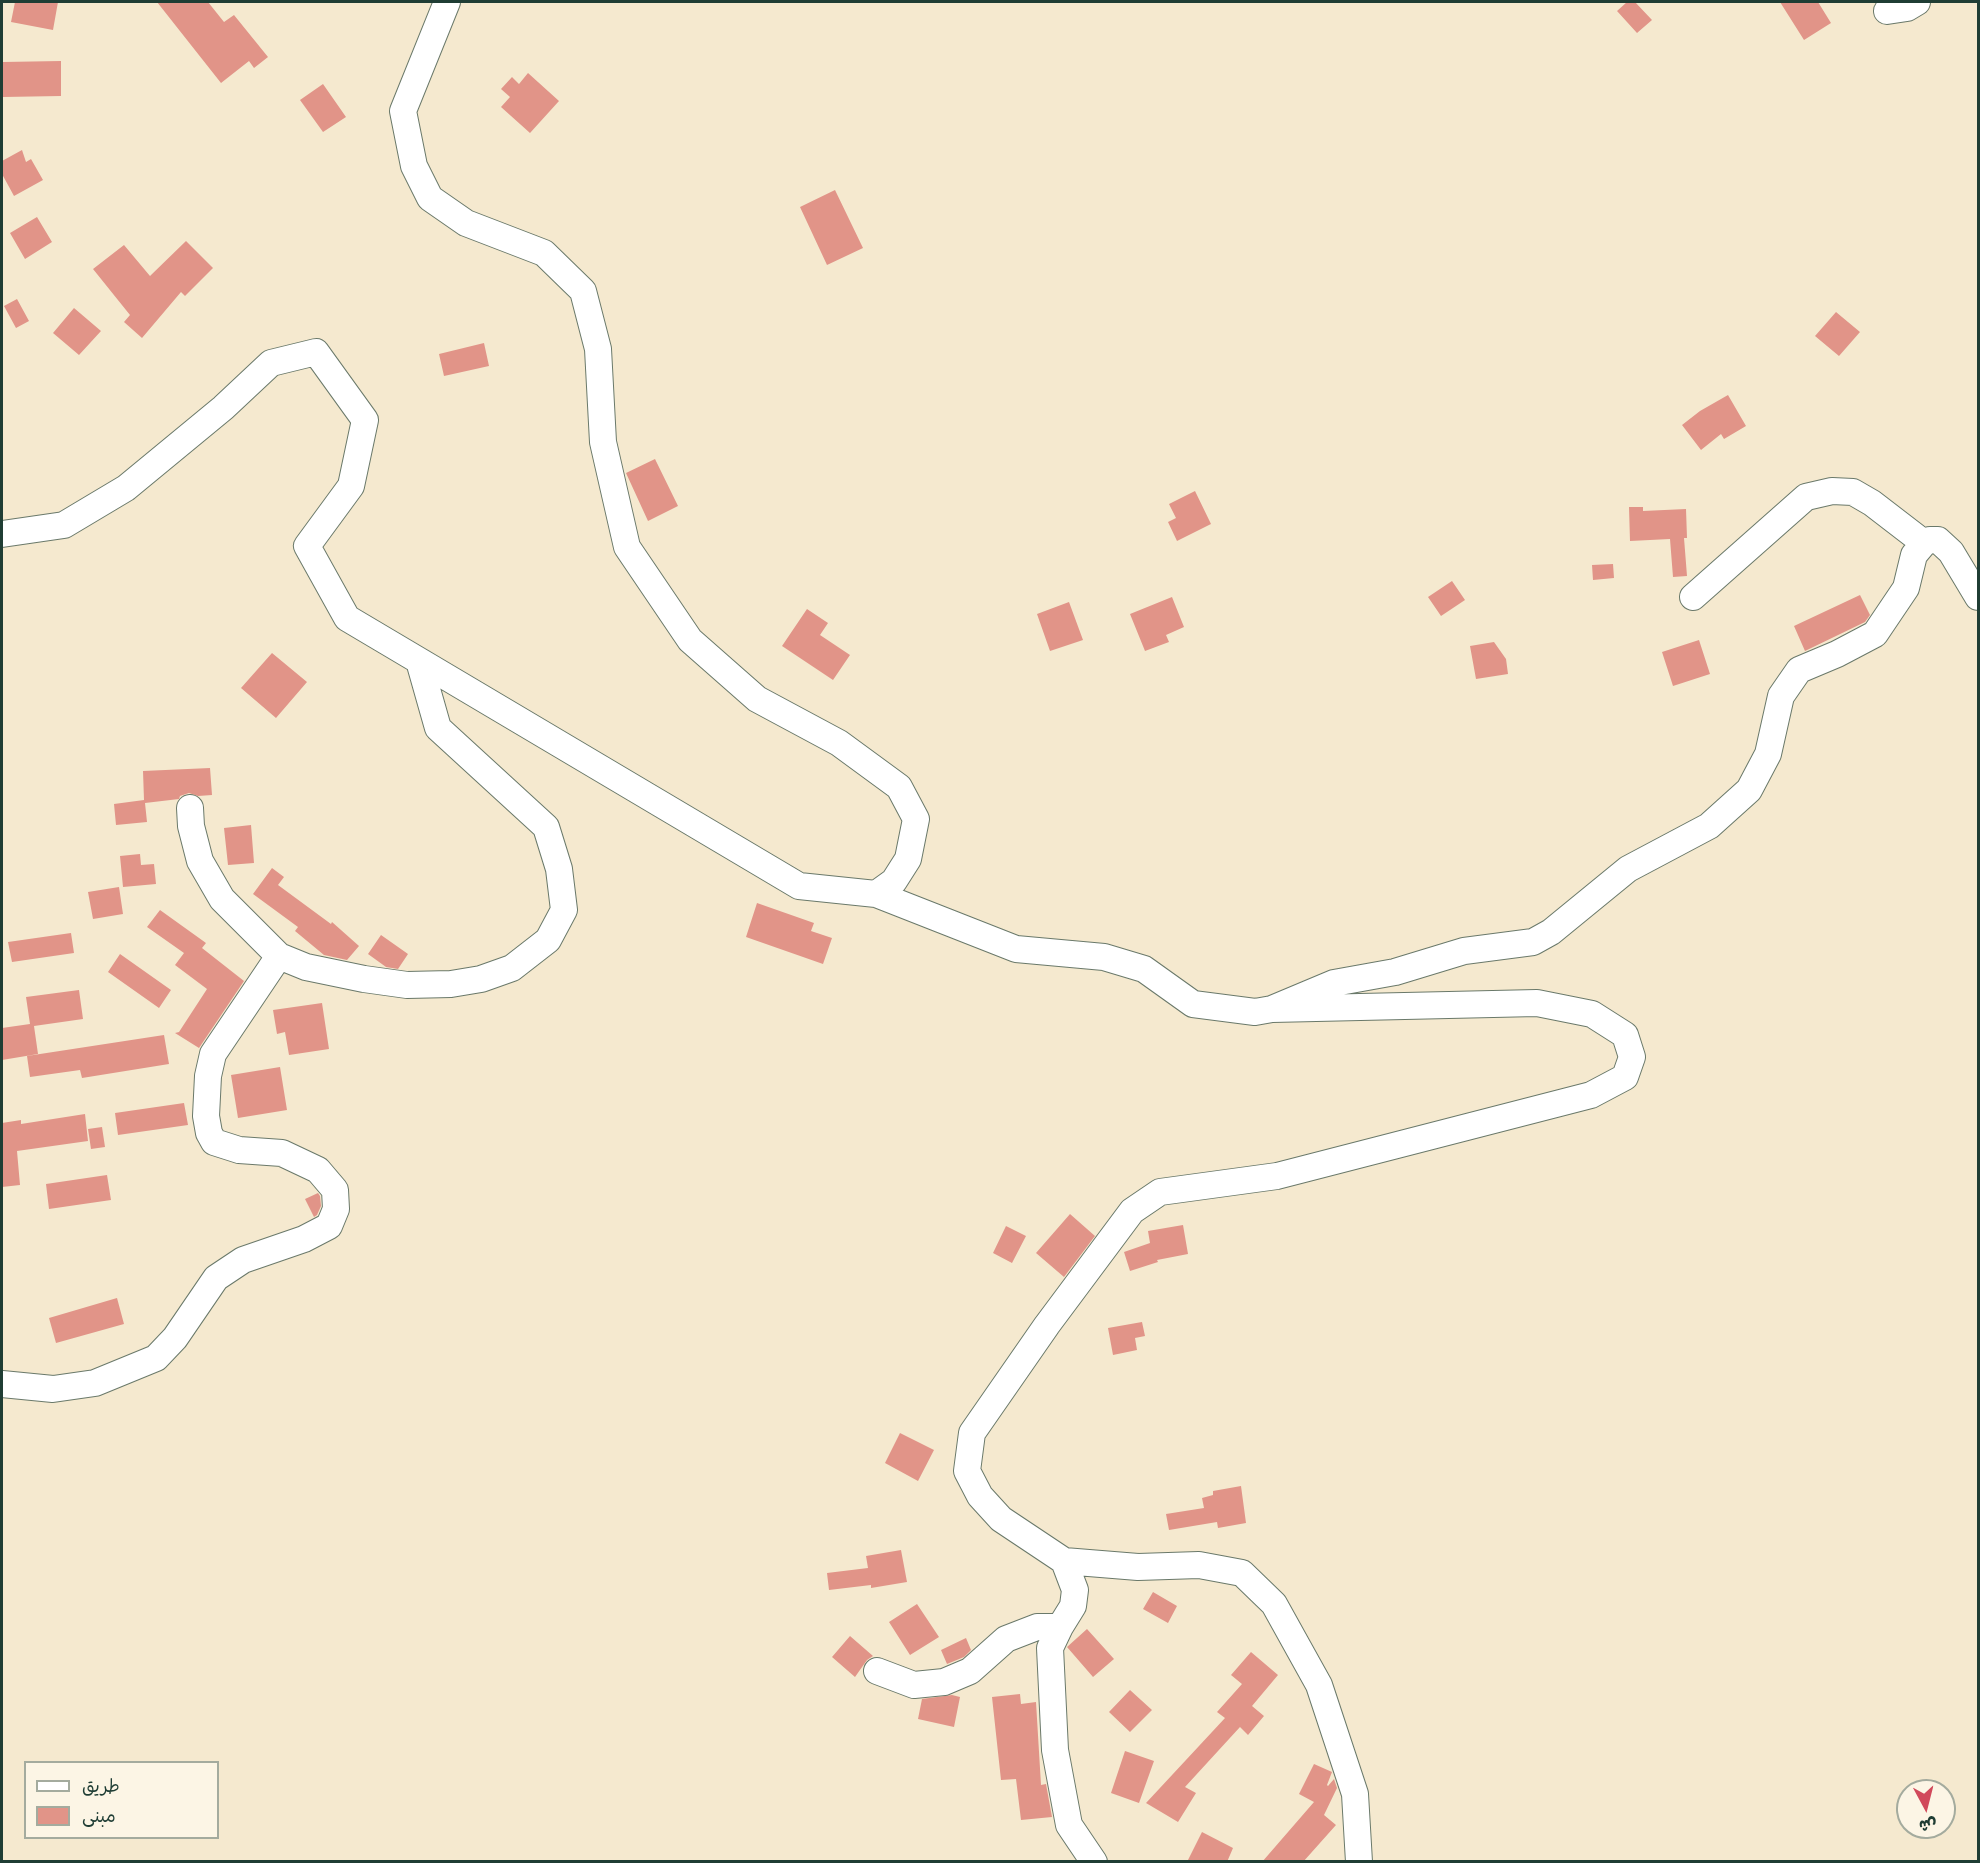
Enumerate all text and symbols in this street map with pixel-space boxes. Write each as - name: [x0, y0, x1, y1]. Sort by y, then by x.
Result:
- legend: [24, 1761, 219, 1839]
- text: طريق: [82, 1770, 120, 1802]
- north arrow: [1896, 1779, 1956, 1839]
- text: مبنى: [82, 1800, 116, 1832]
- text: ش: [1918, 1810, 1939, 1841]

